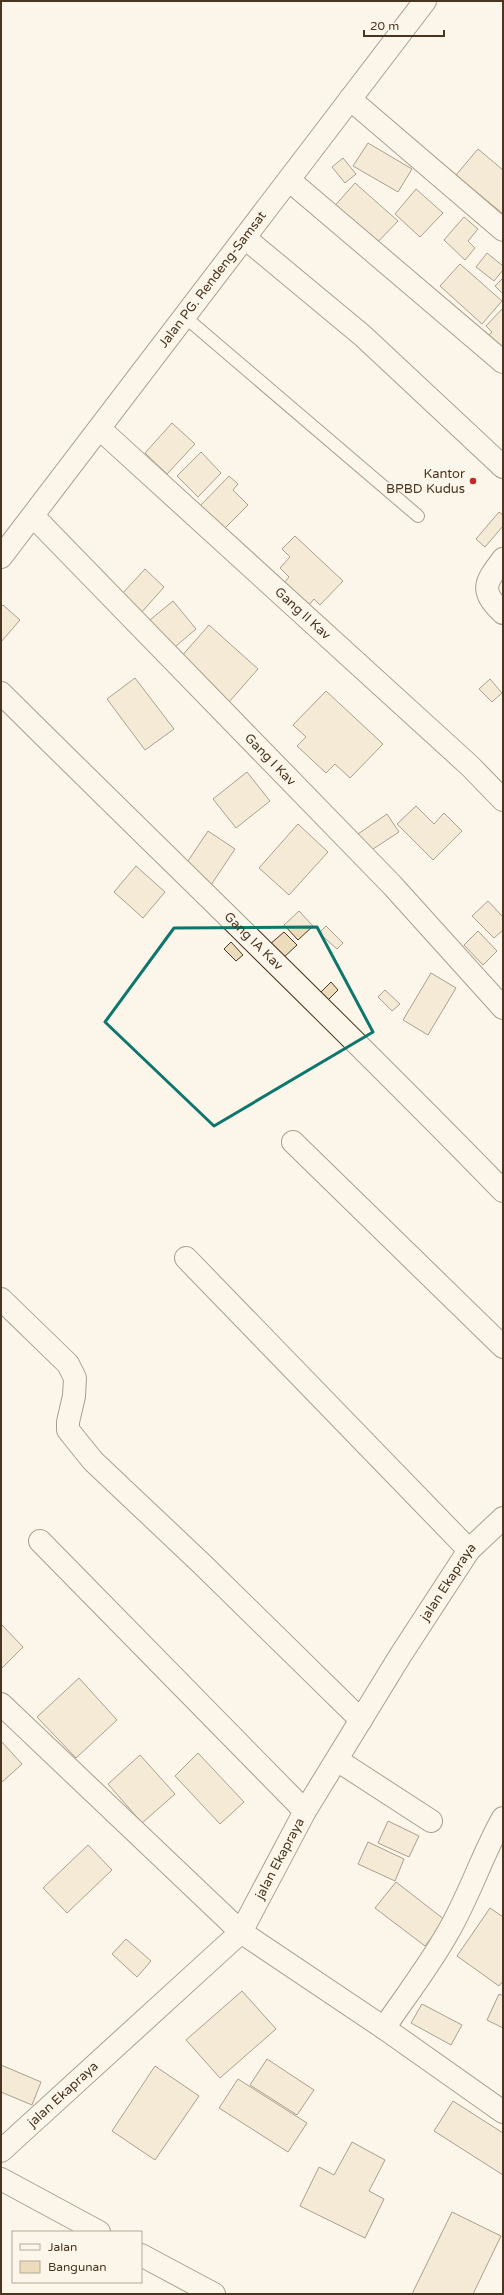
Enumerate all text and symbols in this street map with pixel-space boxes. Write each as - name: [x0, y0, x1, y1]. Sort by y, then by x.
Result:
- scale bar: [364, 12, 444, 38]
- text: 20 m: [370, 19, 399, 33]
- street label: Jalan PG. Rendeng-Samsat: [155, 208, 270, 351]
- place label: Kantor BPBD Kudus: [386, 466, 465, 497]
- marker: Kantor BPBD Kudus: [468, 476, 478, 486]
- street label: Gang II Kav: [271, 584, 334, 643]
- street label: Gang I Kav: [241, 730, 299, 789]
- street label: Gang IA Kav: [221, 909, 286, 974]
- street label: jalan Ekapraya: [417, 1540, 479, 1625]
- street label: jalan Ekapraya: [251, 1815, 308, 1903]
- street label: jalan Ekapraya: [24, 2058, 102, 2131]
- legend: [12, 2231, 142, 2283]
- text: Jalan: [48, 2240, 77, 2254]
- text: Bangunan: [48, 2260, 107, 2274]

